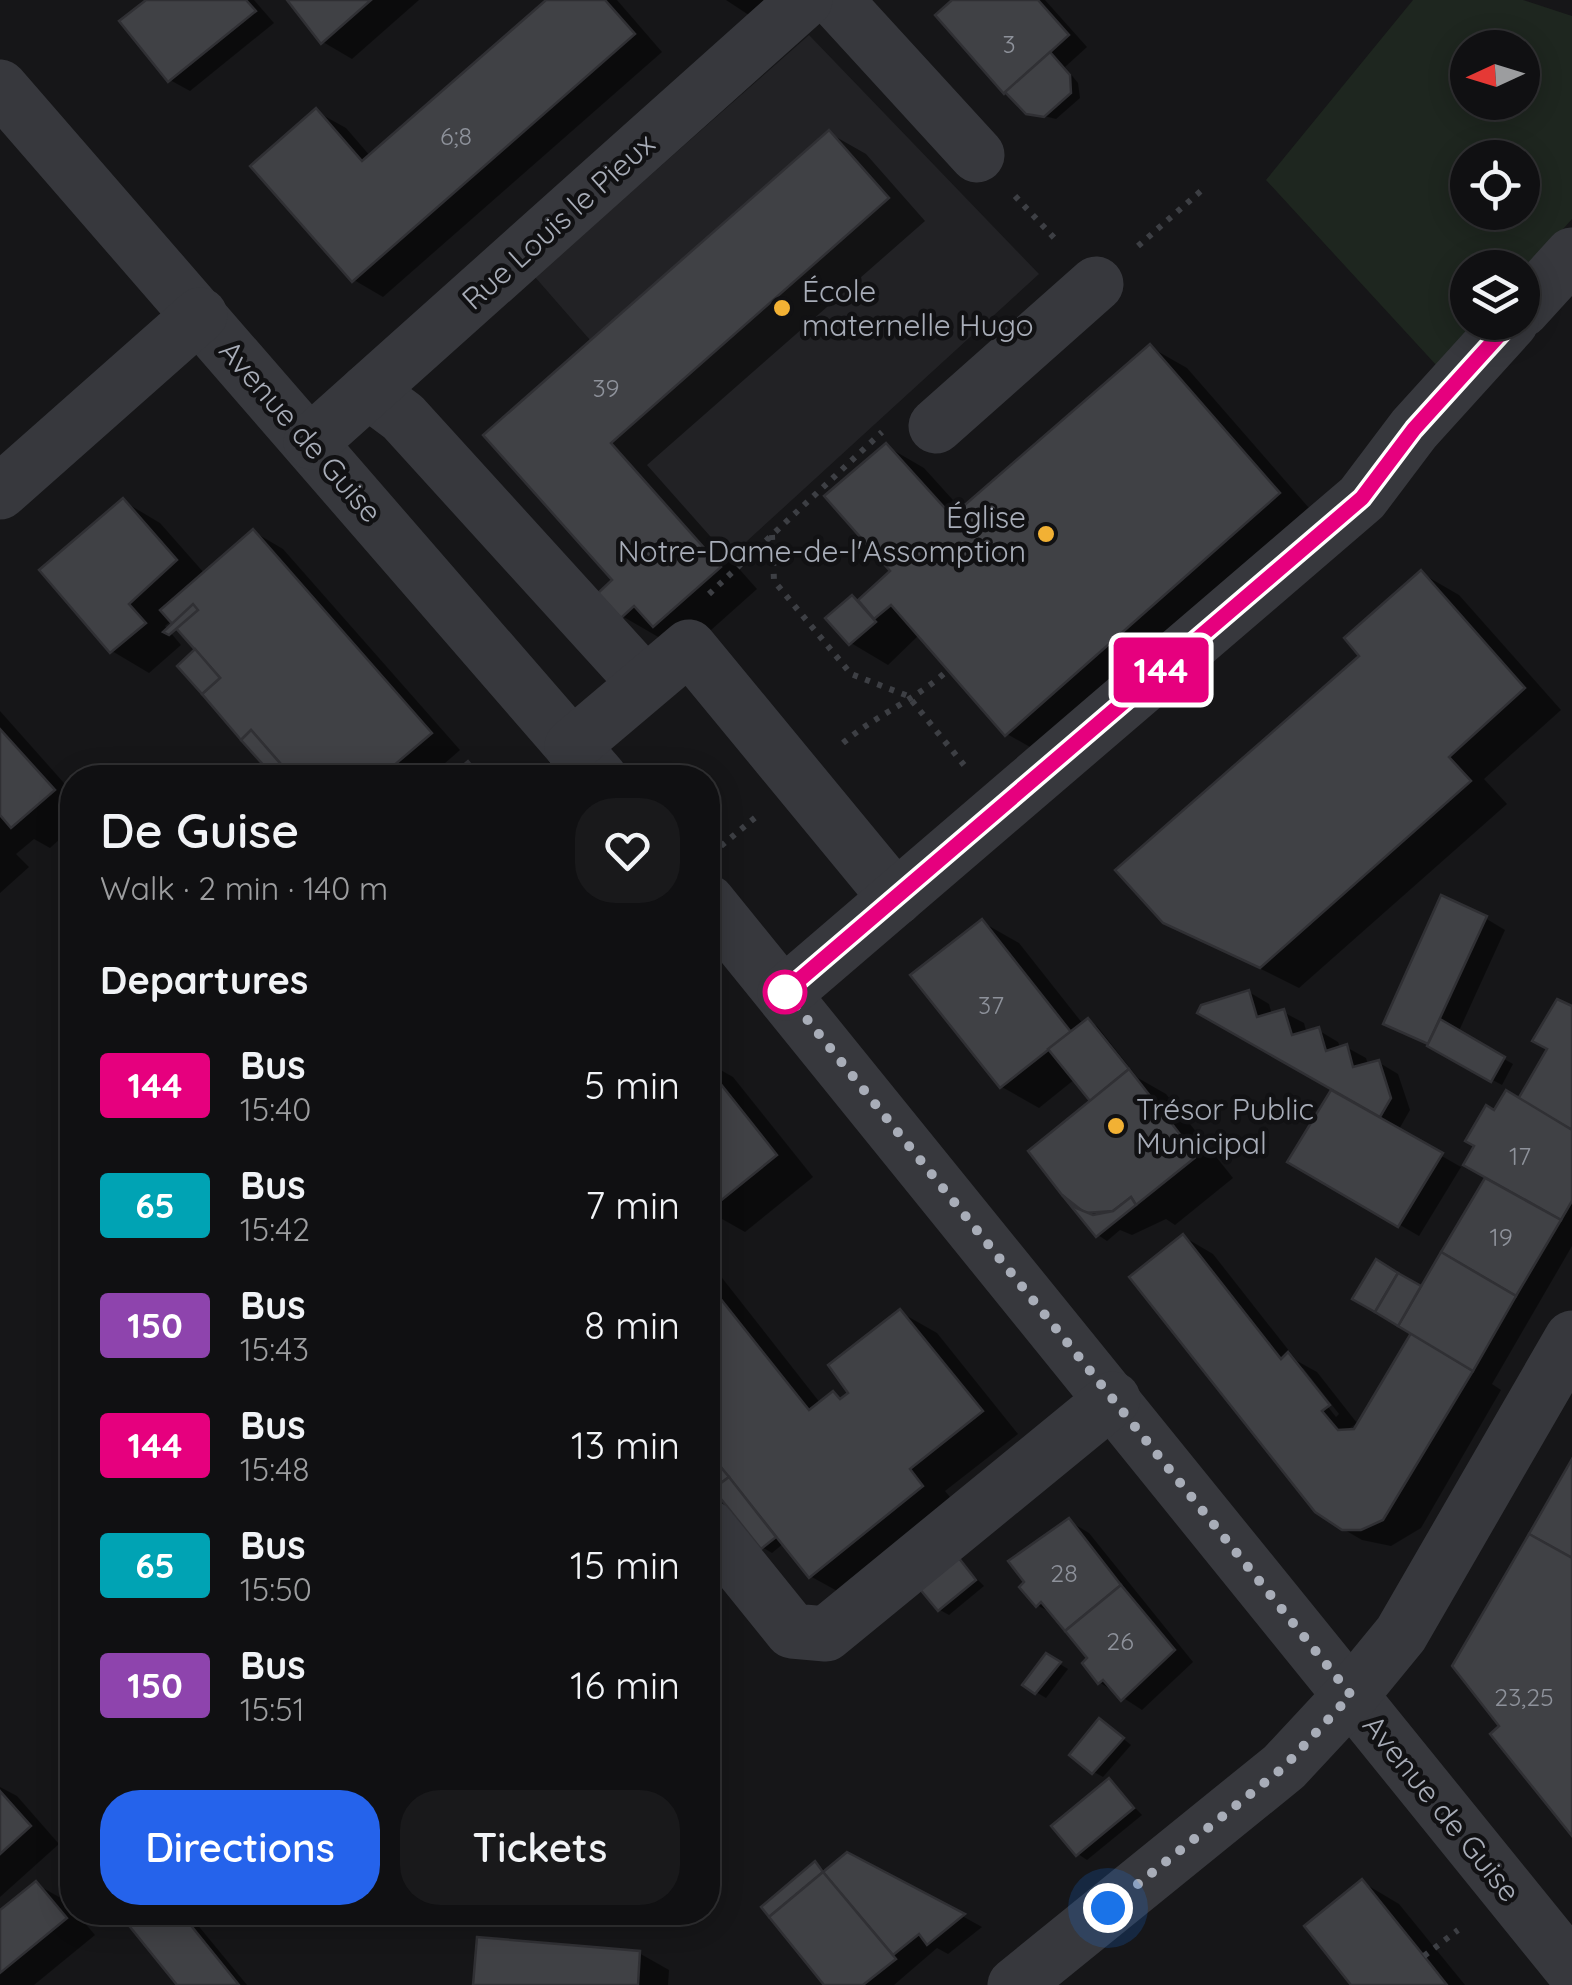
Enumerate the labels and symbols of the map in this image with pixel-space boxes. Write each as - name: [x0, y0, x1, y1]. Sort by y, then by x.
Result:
- house number: 3: [1002, 28, 1016, 59]
- north arrow: [1450, 30, 1540, 120]
- house number: 6;8: [440, 120, 472, 151]
- street label: Rue Louis le Pieux: [454, 124, 662, 318]
- place label: École maternelle Hugo: [802, 272, 1034, 344]
- marker: École maternelle Hugo: [771, 297, 793, 319]
- street label: Avenue de Guise: [211, 332, 391, 530]
- house number: 39: [592, 372, 620, 403]
- place label: Église Notre-Dame-de-l'Assomption: [618, 498, 1026, 570]
- marker: Église Notre-Dame-de-l'Assomption: [1035, 523, 1057, 545]
- line badge: 144: [1104, 638, 1218, 702]
- unlabelled marker: [764, 971, 806, 1013]
- house number: 37: [978, 989, 1004, 1020]
- place label: Trésor Public Municipal: [1136, 1090, 1314, 1162]
- marker: Trésor Public Municipal: [1105, 1115, 1127, 1137]
- house number: 17: [1509, 1140, 1531, 1171]
- house number: 19: [1489, 1221, 1513, 1252]
- house number: 28: [1050, 1557, 1078, 1588]
- house number: 26: [1106, 1625, 1134, 1656]
- house number: 23,25: [1494, 1681, 1554, 1712]
- street label: Avenue de Guise: [1355, 1707, 1529, 1909]
- your location: [1083, 1883, 1133, 1933]

